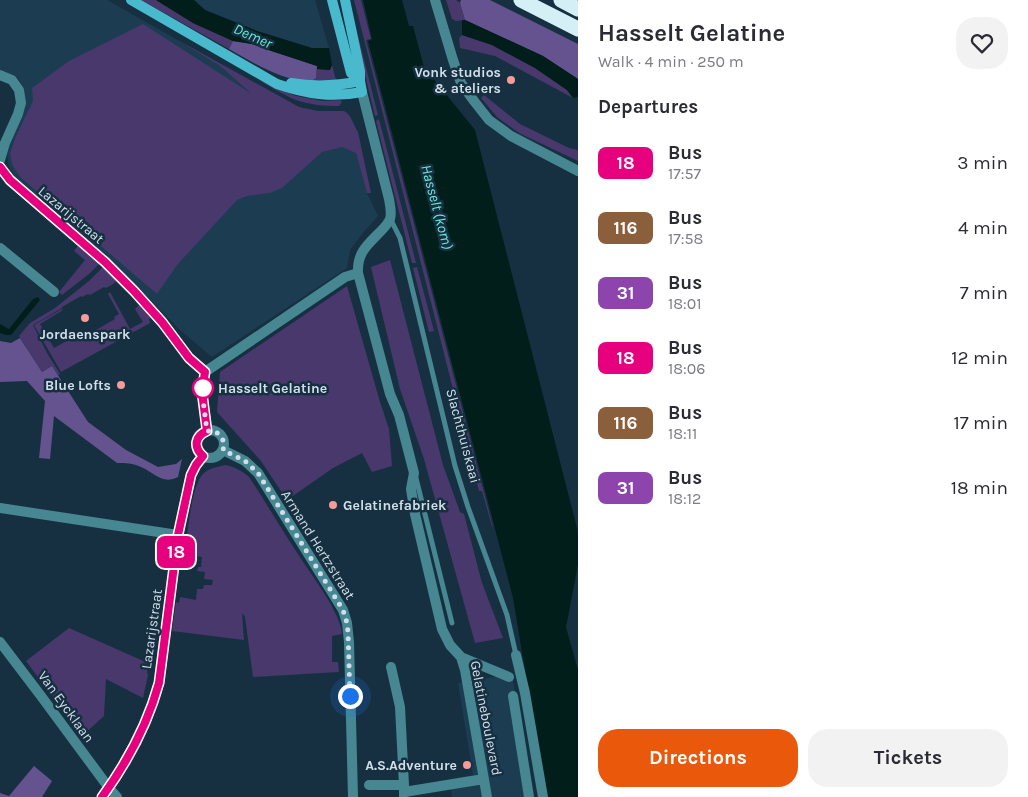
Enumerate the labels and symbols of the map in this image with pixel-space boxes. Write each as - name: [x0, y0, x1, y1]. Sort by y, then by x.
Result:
- water label: Demer: [231, 20, 276, 53]
- place label: Vonk studios & ateliers: [414, 64, 501, 97]
- marker: Vonk studios & ateliers: [505, 74, 517, 86]
- water label: Hasselt (kom): [417, 163, 457, 252]
- street label: Lazarijstraat: [35, 183, 107, 247]
- marker: Jordaenspark: [79, 312, 91, 324]
- place label: Jordaenspark: [40, 326, 131, 343]
- place label: Blue Lofts: [45, 377, 111, 394]
- marker: Hasselt Gelatine: [192, 377, 214, 399]
- marker: Blue Lofts: [115, 379, 127, 391]
- place label: Hasselt Gelatine: [218, 380, 327, 397]
- street label: Slachthuiskaai: [442, 387, 484, 485]
- street label: Armand Hertzstraat: [277, 487, 359, 603]
- place label: Gelatinefabriek: [343, 497, 447, 514]
- marker: Gelatinefabriek: [327, 499, 339, 511]
- line badge: 18: [154, 536, 198, 568]
- street label: Lazarijstraat: [138, 588, 166, 670]
- street label: Gelatineboulevard: [467, 659, 505, 777]
- street label: Van Eycklaan: [34, 668, 98, 746]
- your location: [338, 684, 363, 709]
- place label: A.S.Adventure: [365, 757, 457, 774]
- marker: A.S.Adventure: [461, 759, 473, 771]

